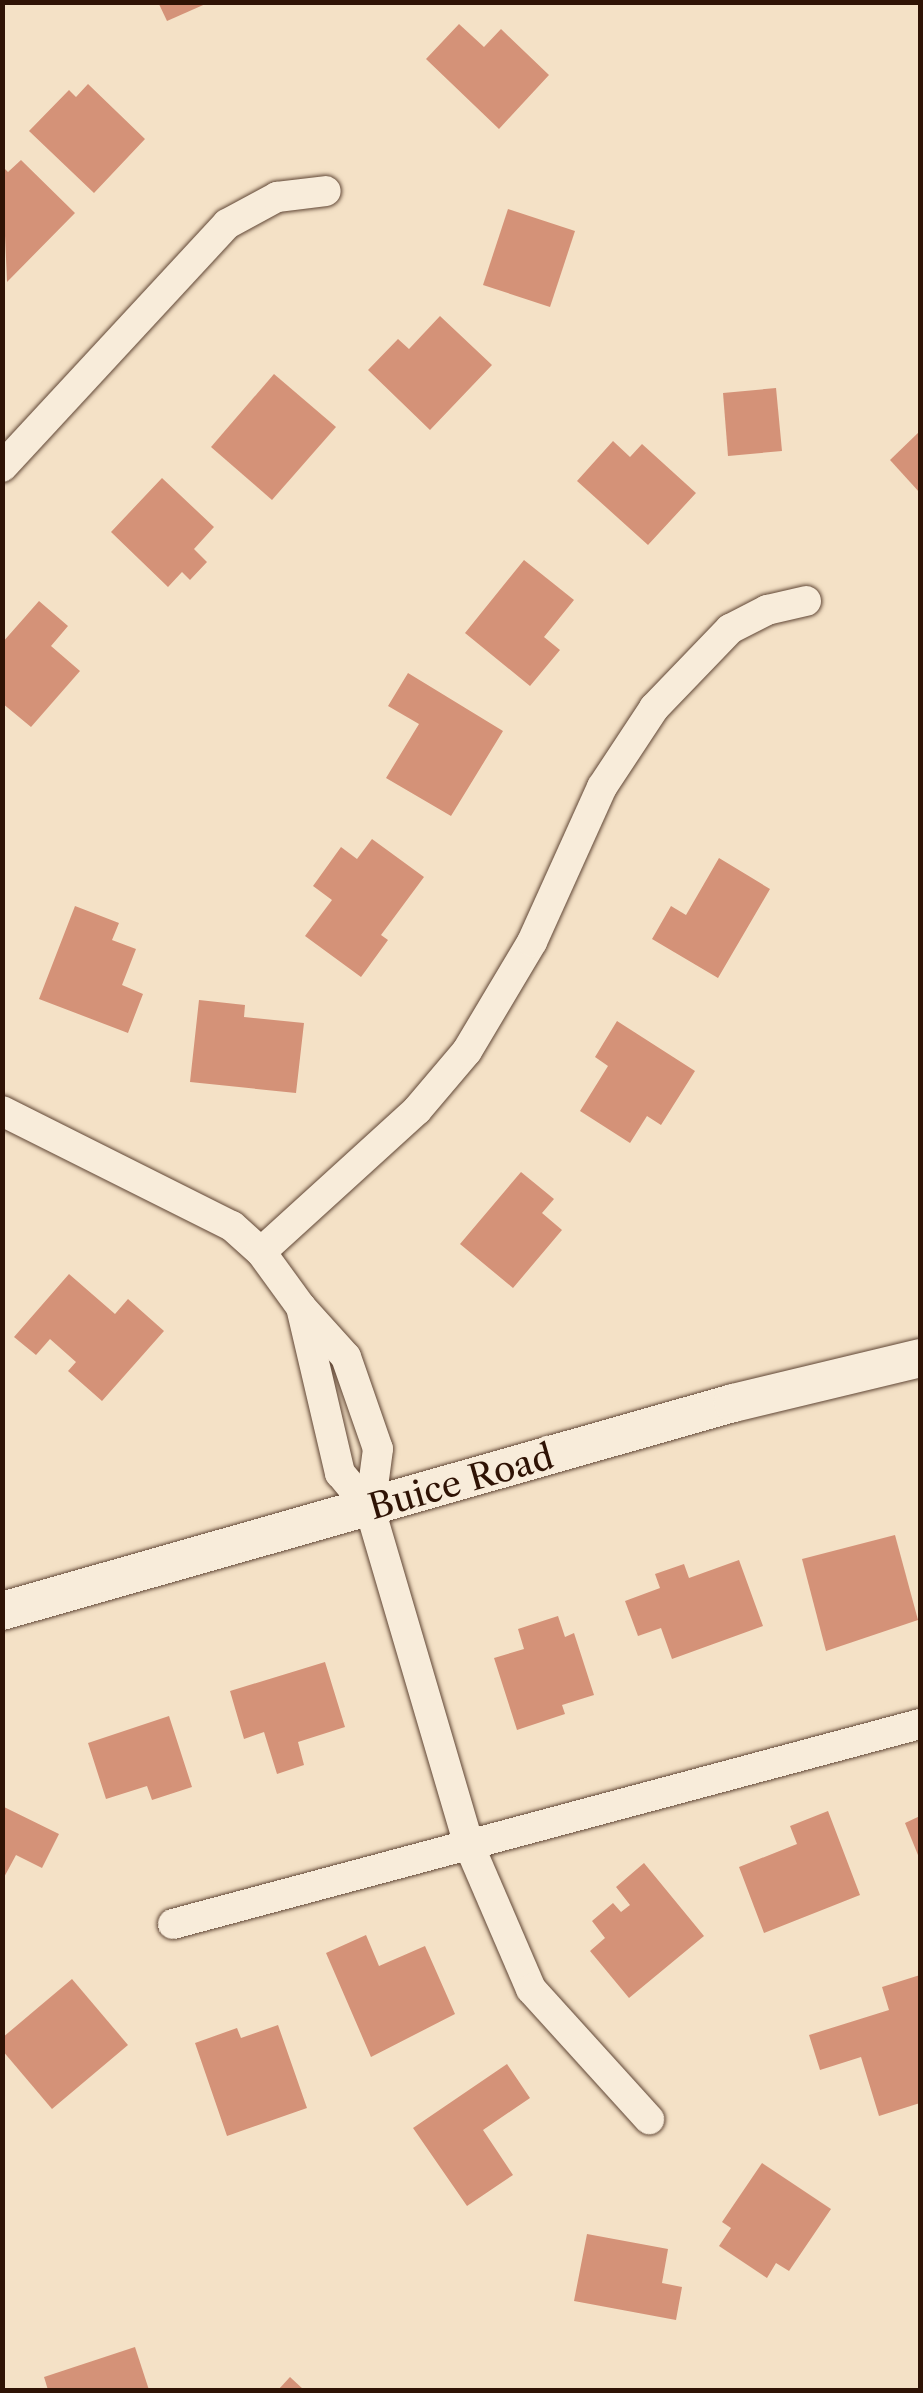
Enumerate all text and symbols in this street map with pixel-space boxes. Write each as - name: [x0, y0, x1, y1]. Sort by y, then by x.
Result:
- street label: Buice Road: [364, 1436, 558, 1528]

